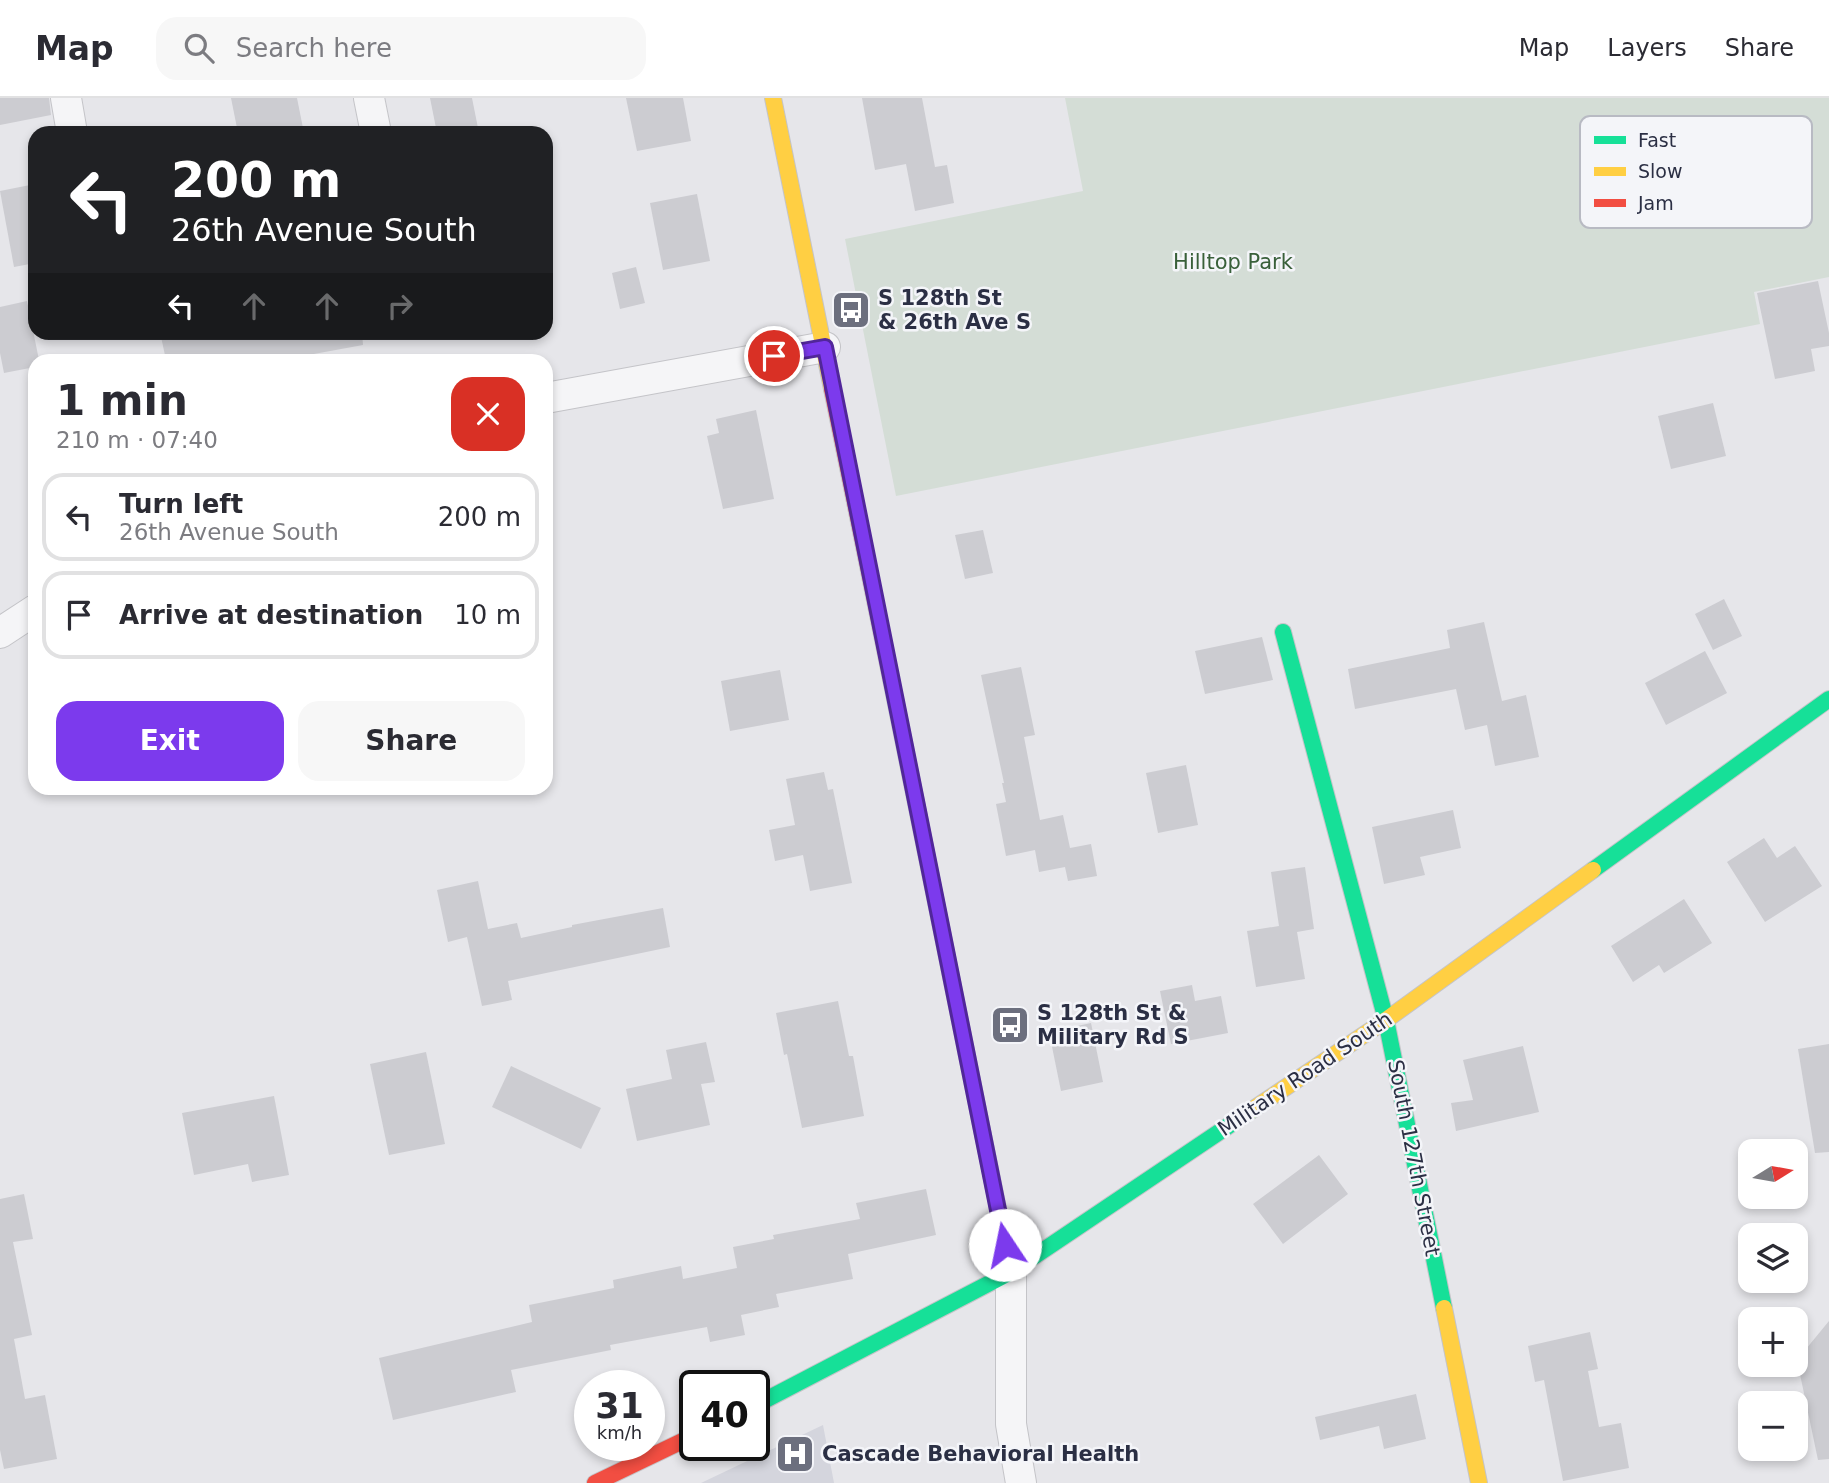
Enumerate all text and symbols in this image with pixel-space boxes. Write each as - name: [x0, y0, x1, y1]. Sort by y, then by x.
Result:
- search box: [156, 17, 646, 80]
- text: Map: [35, 29, 114, 68]
- icon: search: [180, 29, 218, 67]
- text: Search here: [236, 33, 392, 63]
- text: Map: [1519, 34, 1569, 62]
- text: Layers: [1607, 34, 1687, 62]
- text: Share: [1725, 34, 1794, 62]
- legend: [1580, 116, 1812, 228]
- text: Fast: [1638, 129, 1676, 151]
- text: 200 m: [171, 152, 341, 209]
- icon: left: [56, 154, 147, 245]
- text: Slow: [1638, 160, 1683, 182]
- text: Jam: [1637, 192, 1674, 214]
- text: 26th Avenue South: [171, 211, 477, 249]
- park label: Hilltop Park: [1173, 250, 1294, 274]
- place label: S 128th St & 26th Ave S: [878, 286, 1031, 334]
- icon: left: [162, 287, 200, 325]
- icon: ahead: [235, 287, 273, 325]
- icon: ahead: [308, 287, 346, 325]
- icon: right: [381, 287, 419, 325]
- bus stop icon: S 128th St & 26th Ave S: [830, 289, 872, 331]
- pin: [744, 326, 804, 386]
- icon: arrive: [755, 337, 793, 375]
- text: 1 min: [56, 376, 188, 425]
- button: close: [451, 377, 525, 451]
- text: 210 m · 07:40: [56, 427, 218, 453]
- text: Turn left: [119, 489, 243, 519]
- icon: left: [60, 498, 98, 536]
- text: 200 m: [438, 502, 521, 532]
- text: 26th Avenue South: [119, 519, 339, 545]
- icon: arrive: [60, 596, 98, 634]
- text: Arrive at destination: [119, 600, 423, 630]
- text: 10 m: [454, 600, 521, 630]
- button: Exit: [56, 701, 284, 781]
- button: Share: [298, 701, 525, 781]
- place label: S 128th St & Military Rd S: [1037, 1001, 1189, 1049]
- bus stop icon: S 128th St & Military Rd S: [989, 1004, 1031, 1046]
- street label: Military Road South: [1213, 1007, 1397, 1141]
- street label: South 127th Street: [1383, 1058, 1445, 1258]
- north arrow: [1738, 1139, 1808, 1209]
- map controls: [1738, 1139, 1808, 1461]
- position arrow: [968, 1208, 1042, 1282]
- button: layers: [1738, 1223, 1808, 1293]
- button: +: [1738, 1307, 1808, 1377]
- speed limit sign: 40: [679, 1370, 770, 1461]
- text: 31: [595, 1386, 644, 1426]
- button: −: [1738, 1391, 1808, 1461]
- text: km/h: [597, 1422, 642, 1443]
- hospital icon: Cascade Behavioral Health: [774, 1433, 816, 1475]
- place label: Cascade Behavioral Health: [822, 1442, 1139, 1466]

